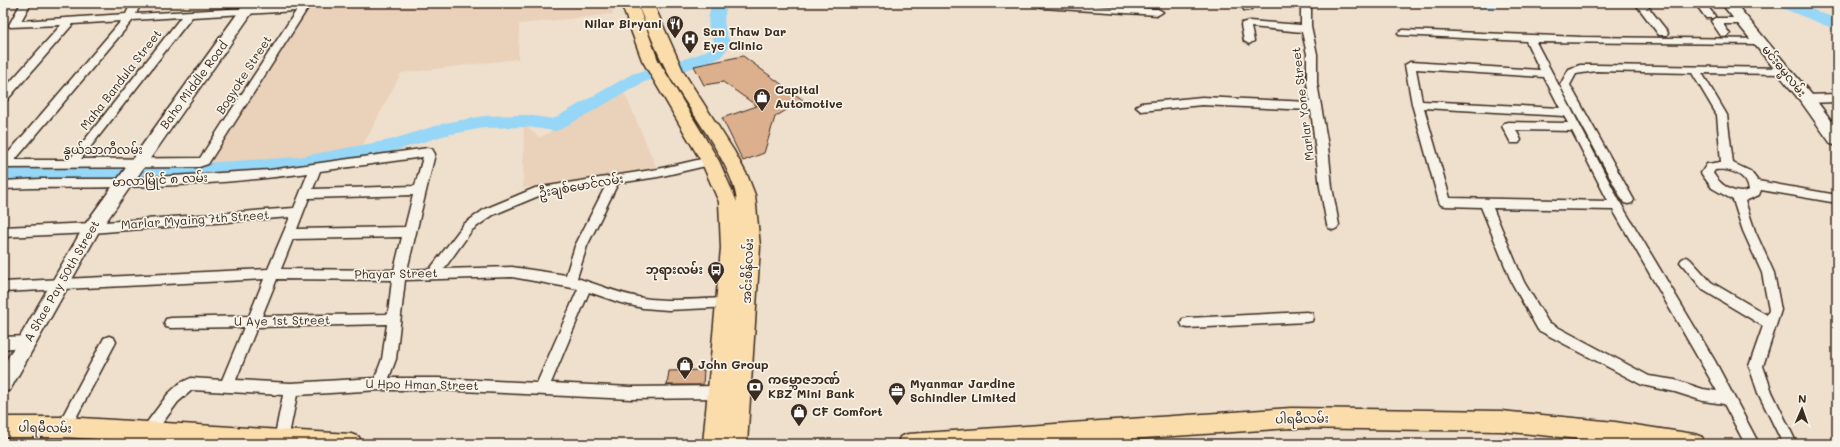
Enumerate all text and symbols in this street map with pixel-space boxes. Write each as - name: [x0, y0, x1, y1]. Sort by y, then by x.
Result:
- restaurant icon: Nilar Biryani: [665, 14, 685, 39]
- place label: Nilar Biryani: [584, 15, 662, 31]
- place label: San Thaw Dar Eye Clinic: [703, 23, 786, 53]
- street label: Maha Bandula Street: [76, 26, 165, 133]
- hospital icon: San Thaw Dar Eye Clinic: [680, 29, 700, 54]
- street label: Bogyoke Street: [212, 32, 275, 117]
- street label: Baho Middle Road: [156, 37, 231, 132]
- street label: မင်းဓမ္မလမ်း: [1756, 41, 1811, 102]
- street label: Marlar Yone Street: [1287, 46, 1317, 162]
- place label: Capital Automotive: [775, 81, 843, 111]
- shop icon: Capital Automotive: [752, 87, 772, 112]
- street label: နွယ်သာကီလမ်း: [63, 141, 143, 160]
- street label: မာလာမြိုင် ၈ လမ်း: [112, 169, 208, 192]
- street label: ဦးချစ်မောင်လမ်း: [537, 170, 625, 203]
- street label: Marlar Myaing 7th Street: [120, 206, 270, 232]
- street label: A Shae Pay 50th Street: [20, 217, 103, 344]
- street label: အင်းစိန်လမ်း: [738, 238, 759, 304]
- place label: ဘုရားလမ်း: [646, 260, 703, 281]
- bus stop icon: ဘုရားလမ်း: [706, 260, 726, 285]
- street label: Phayar Street: [354, 264, 438, 282]
- street label: U Aye 1st Street: [234, 311, 330, 329]
- shop icon: John Group: [675, 355, 695, 380]
- place label: John Group: [698, 356, 769, 372]
- place label: ကမ္ဘောဇဘဏ် KBZ Mini Bank: [768, 370, 855, 401]
- street label: U Hpo Hman Street: [365, 375, 479, 393]
- place label: Myanmar Jardine Schindler Limited: [910, 375, 1016, 405]
- bank icon: ကမ္ဘောဇဘဏ် KBZ Mini Bank: [745, 377, 765, 402]
- office icon: Myanmar Jardine Schindler Limited: [887, 381, 907, 406]
- north arrow: [1782, 389, 1822, 429]
- text: N: [1798, 391, 1807, 406]
- shop icon: CF Comfort: [789, 402, 809, 427]
- place label: CF Comfort: [812, 403, 883, 419]
- street label: ပါရမီလမ်း: [1275, 410, 1329, 429]
- street label: ပါရမီလမ်း: [18, 419, 72, 438]

